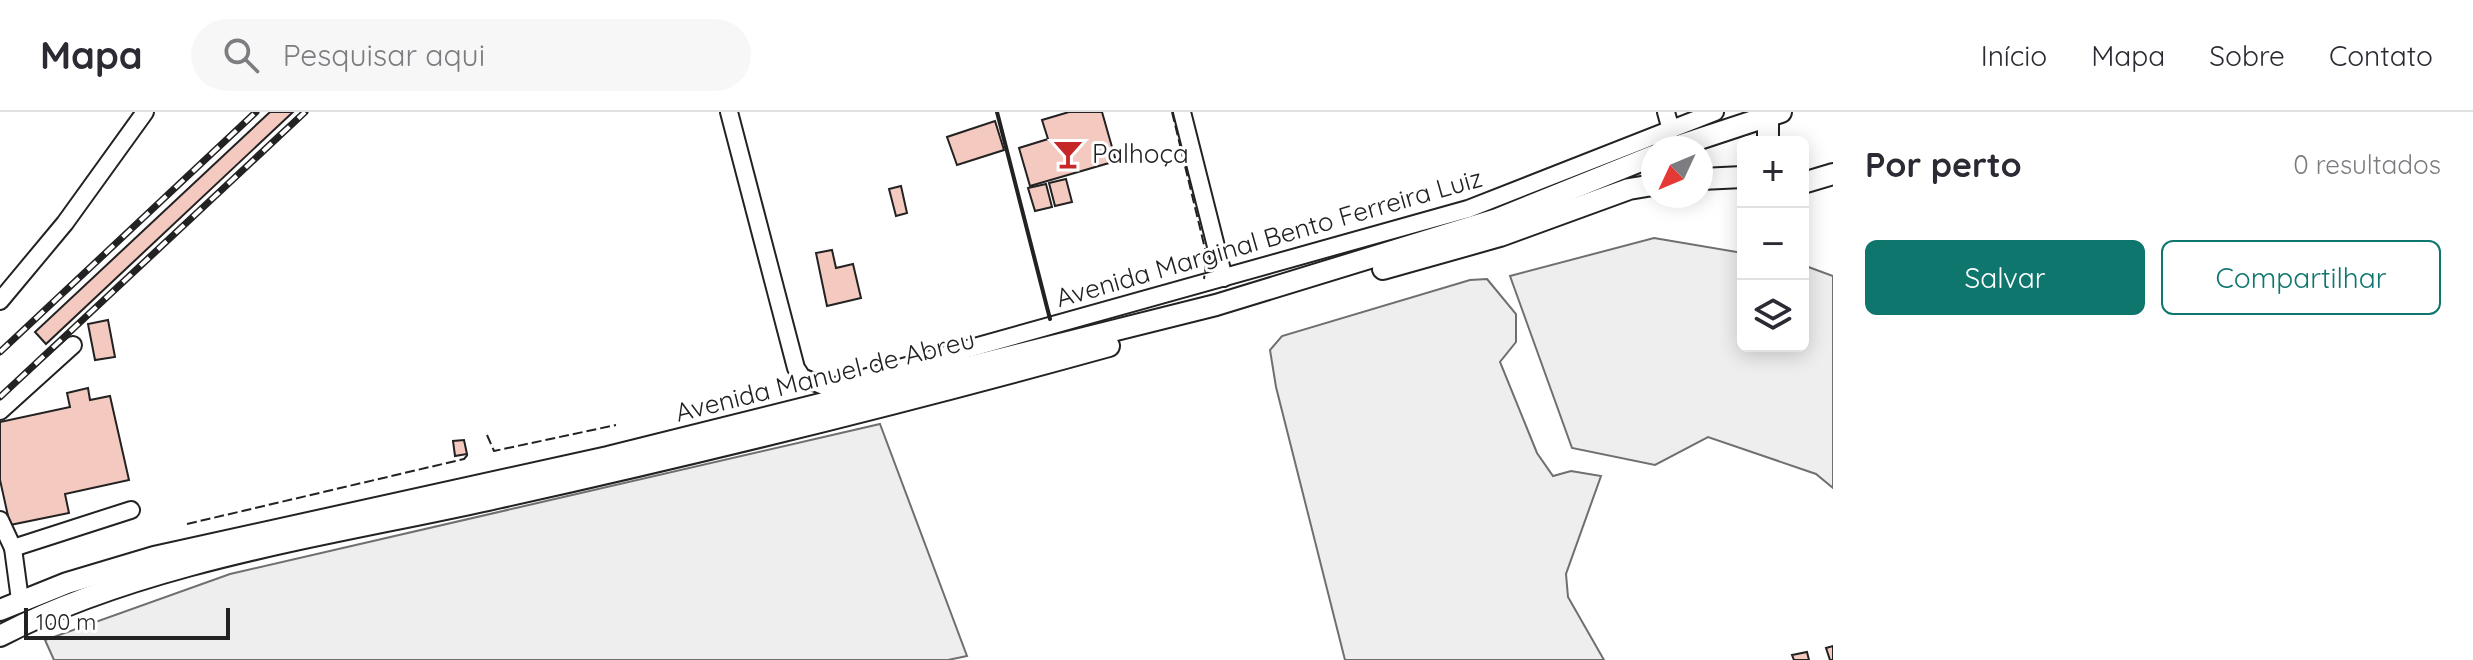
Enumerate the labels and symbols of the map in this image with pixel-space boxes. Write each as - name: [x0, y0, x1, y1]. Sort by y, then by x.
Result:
- north arrow: [1641, 136, 1713, 208]
- bar icon: Palhoça: [1051, 137, 1085, 171]
- place label: Palhoça: [1092, 137, 1189, 170]
- street label: Avenida Marginal Bento Ferreira Luiz: [1052, 161, 1486, 314]
- street label: Avenida Manuel de Abreu: [672, 322, 978, 429]
- scale bar: [24, 604, 230, 640]

